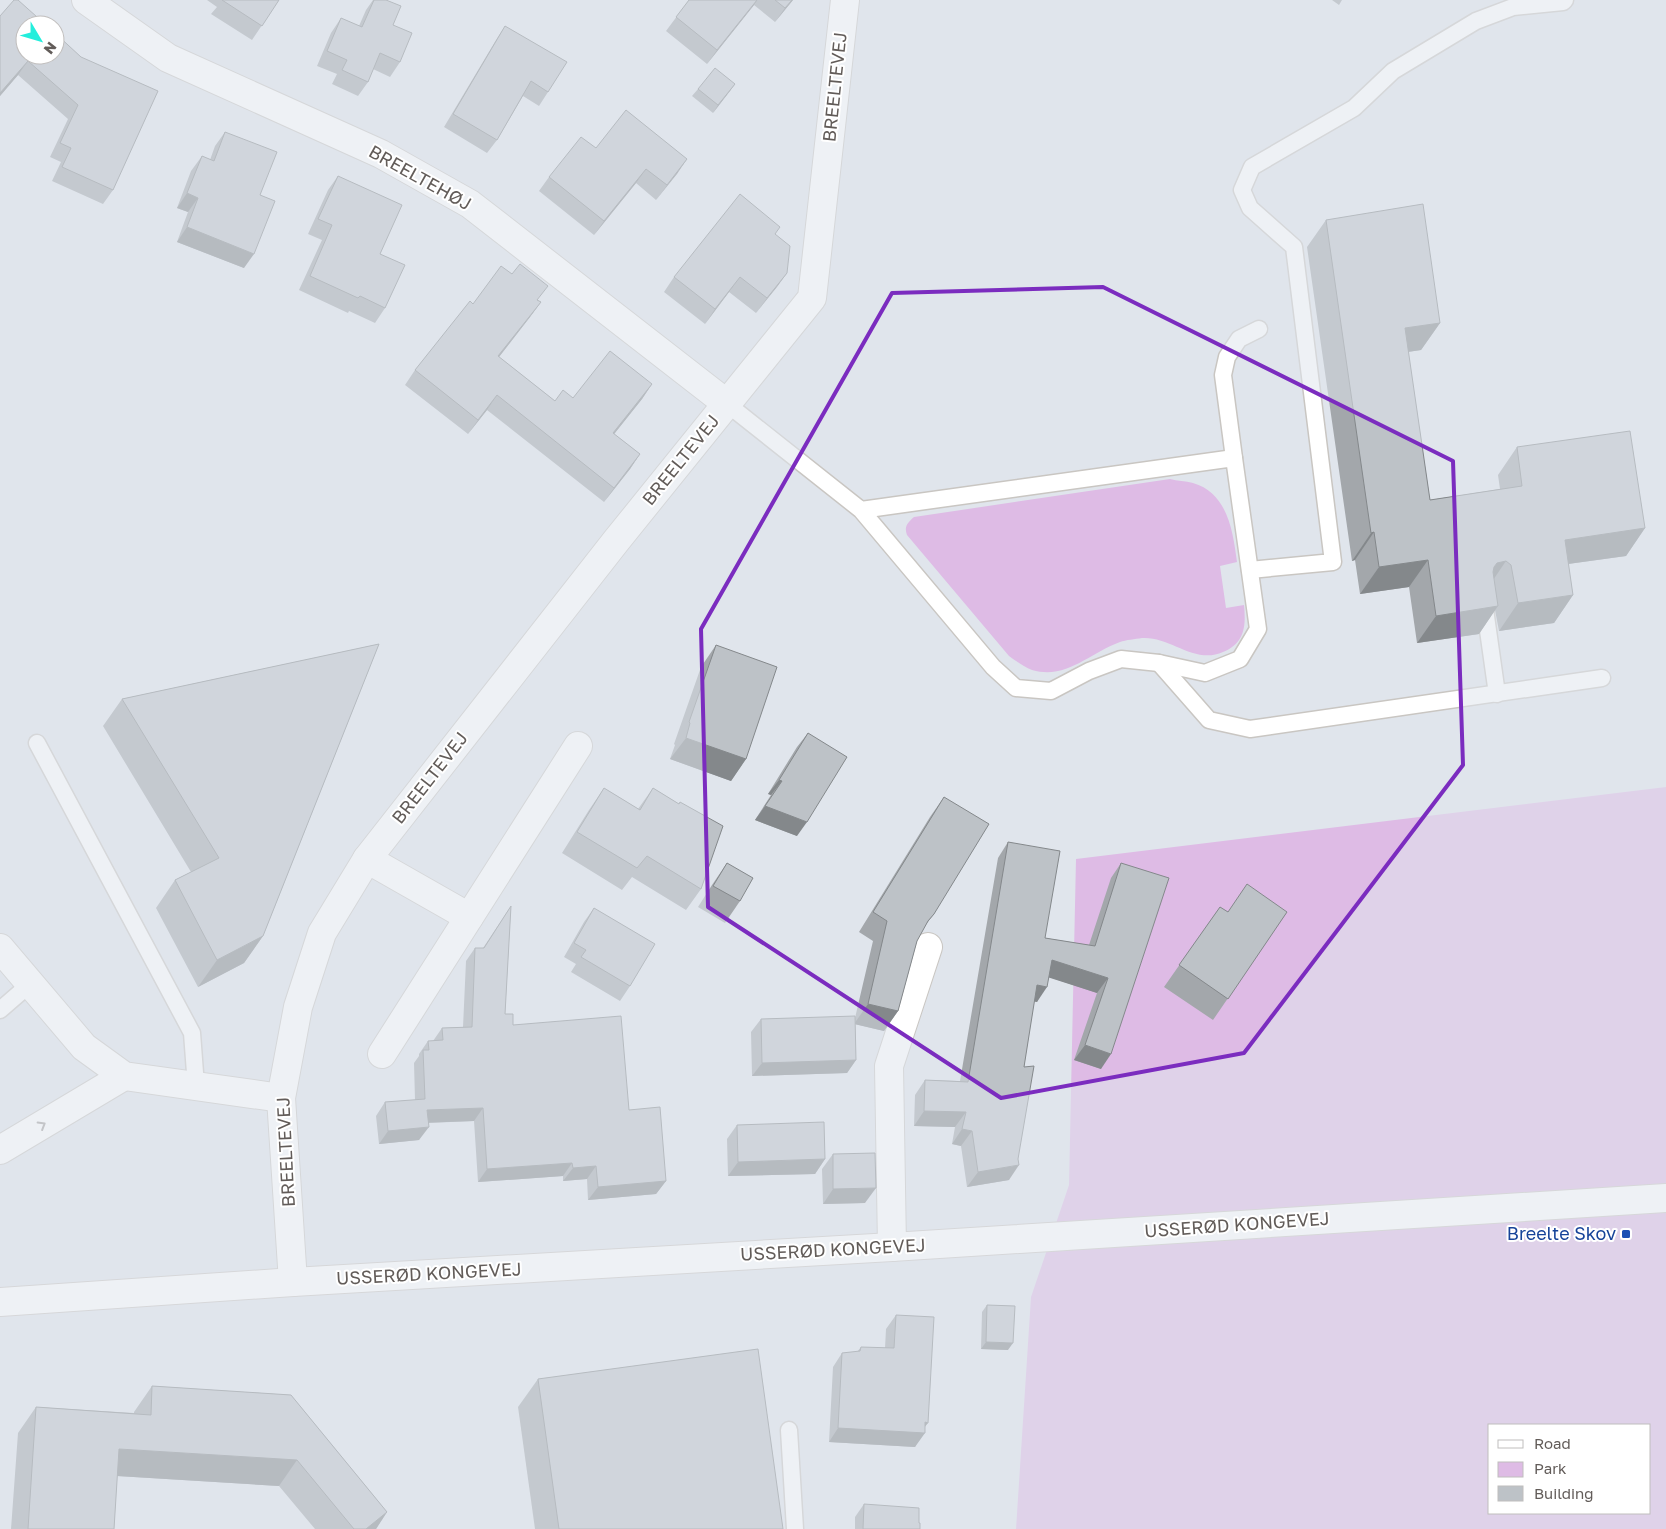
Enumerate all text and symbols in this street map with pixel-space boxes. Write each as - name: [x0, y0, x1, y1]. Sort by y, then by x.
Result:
- north arrow: [15, 15, 65, 65]
- street label: BREELTEVEJ: [817, 31, 851, 143]
- text: N: [41, 39, 61, 58]
- street label: BREELTEHØJ: [365, 140, 476, 214]
- street label: BREELTEVEJ: [637, 410, 724, 509]
- street label: BREELTEVEJ: [387, 727, 472, 828]
- street label: BREELTEVEJ: [271, 1096, 299, 1208]
- one-way arrow: [37, 1122, 46, 1132]
- street label: USSERØD KONGEVEJ: [1144, 1207, 1330, 1241]
- place label: Breelte Skov: [1507, 1222, 1616, 1244]
- marker: Breelte Skov: [1620, 1228, 1632, 1240]
- street label: USSERØD KONGEVEJ: [740, 1233, 926, 1265]
- street label: USSERØD KONGEVEJ: [336, 1257, 522, 1289]
- legend: [1488, 1424, 1651, 1514]
- text: Road: [1534, 1434, 1571, 1452]
- text: Park: [1534, 1459, 1567, 1477]
- text: Building: [1534, 1484, 1594, 1502]

